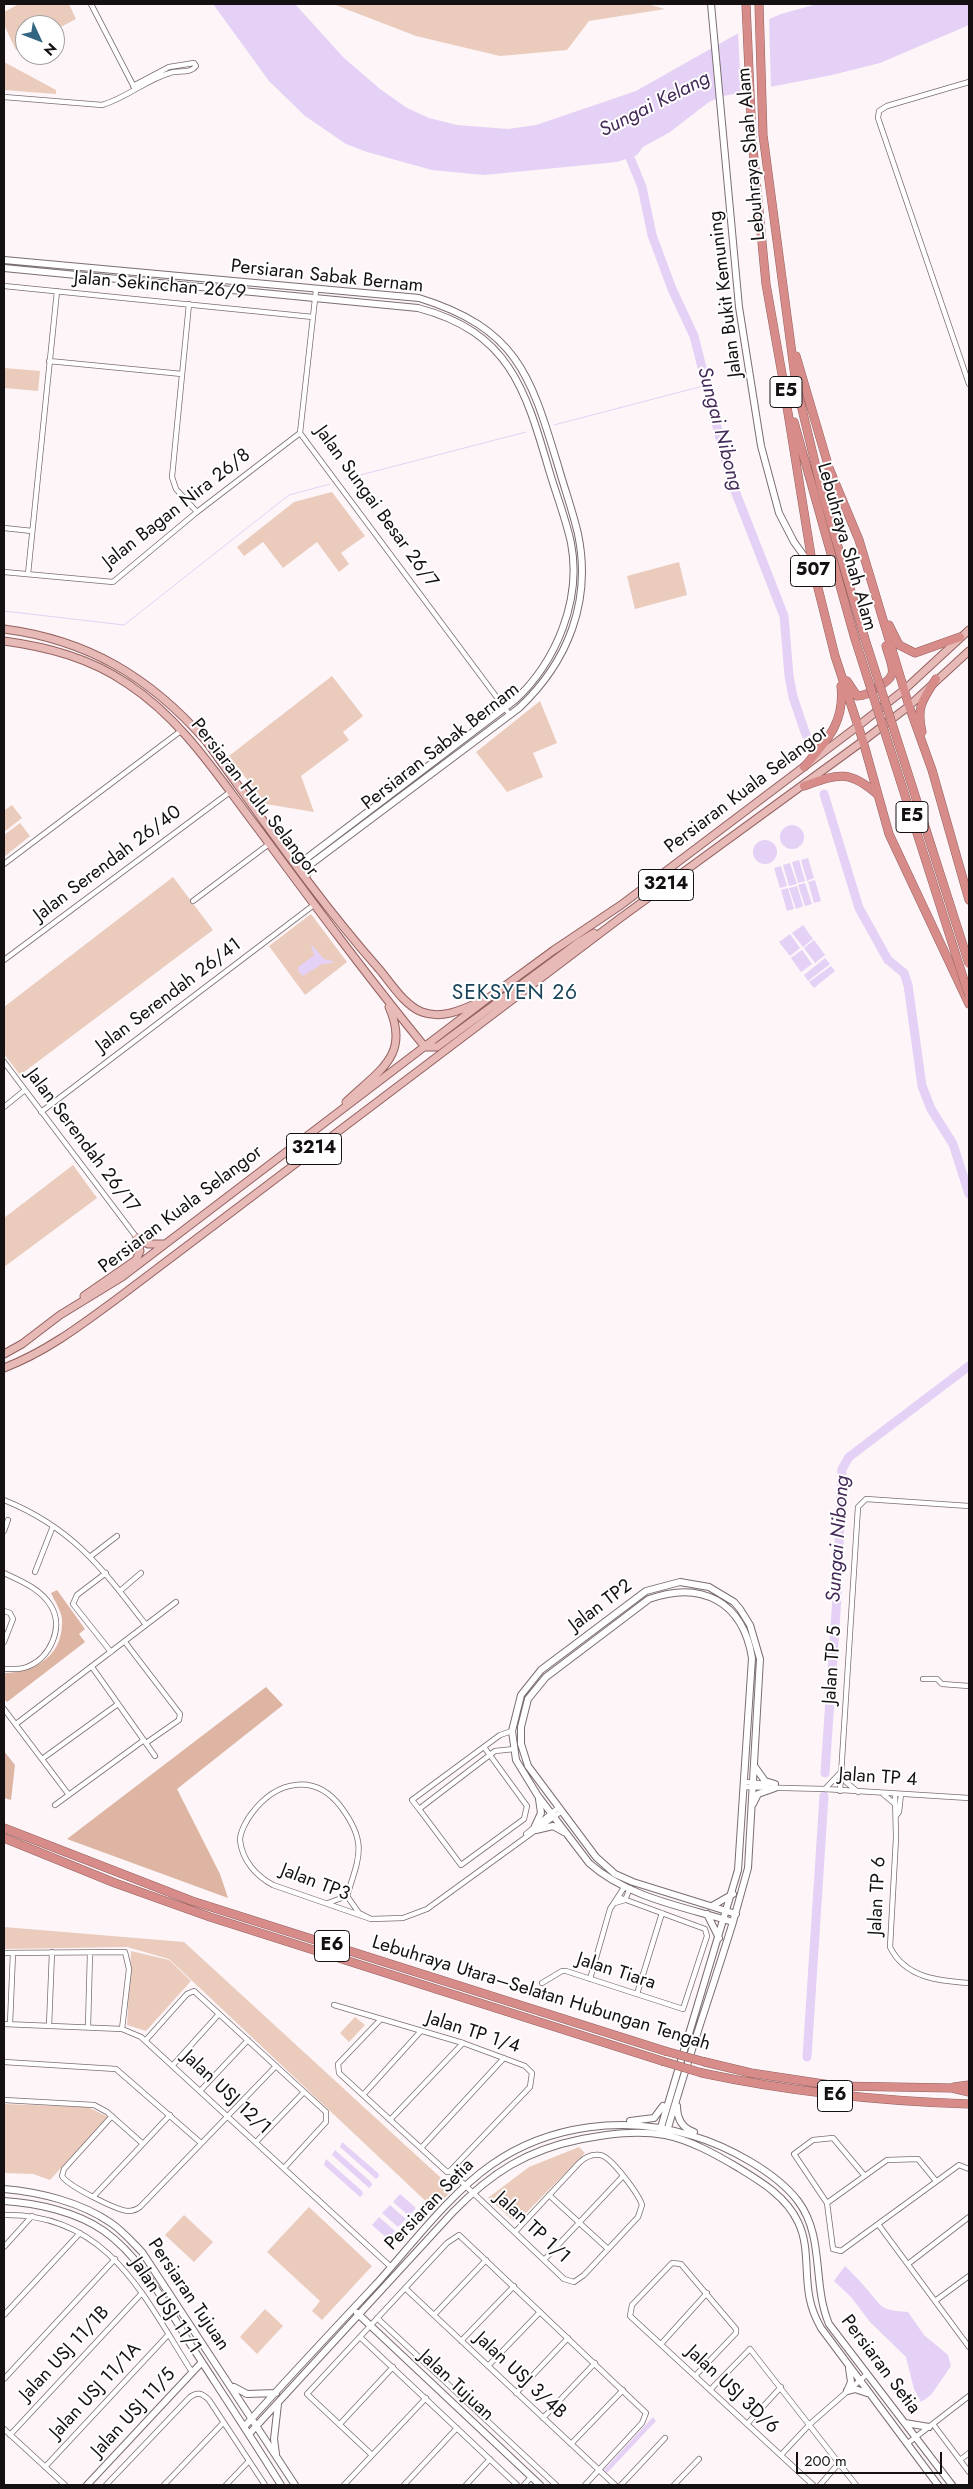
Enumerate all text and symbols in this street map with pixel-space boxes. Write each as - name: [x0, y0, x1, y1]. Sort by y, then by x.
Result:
- north arrow: [15, 15, 65, 65]
- text: N: [39, 39, 61, 60]
- street label: Lebuhraya Shah Alam: [733, 66, 771, 242]
- water label: Sungai Kelang: [596, 67, 714, 143]
- street label: Jalan Bukit Kemuning: [704, 209, 748, 379]
- street label: Persiaran Sabak Bernam: [230, 256, 424, 298]
- street label: Jalan Sekinchan 26/9: [73, 267, 247, 305]
- water label: Sungai Nibong: [691, 364, 747, 494]
- road number: E5: [770, 377, 802, 408]
- street label: Jalan Sungai Besar 26/7: [310, 422, 442, 592]
- street label: Jalan Bagan Nira 26/8: [99, 444, 255, 574]
- street label: Lebuhraya Shah Alam: [811, 460, 881, 634]
- road number: 507: [790, 556, 836, 586]
- street label: Persiaran Sabak Bernam: [358, 678, 524, 816]
- street label: Persiaran Hulu Selangor: [185, 714, 323, 882]
- street label: Persiaran Kuala Selangor: [661, 721, 833, 859]
- street label: Jalan Serendah 26/40: [30, 801, 186, 927]
- road number: E5: [896, 802, 928, 832]
- road number: 3214: [638, 870, 694, 900]
- street label: Jalan Serendah 26/41: [92, 934, 246, 1058]
- district label: SEKSYEN 26: [451, 981, 579, 1007]
- street label: Jalan Serendah 26/17: [20, 1064, 144, 1218]
- road number: 3214: [286, 1134, 342, 1164]
- street label: Persiaran Kuala Selangor: [95, 1141, 267, 1279]
- water label: Sungai Nibong: [823, 1475, 855, 1603]
- street label: Jalan TP2: [565, 1575, 637, 1637]
- street label: Jalan TP 5: [819, 1625, 847, 1705]
- street label: Jalan TP 4: [838, 1764, 918, 1792]
- street label: Jalan TP 6: [865, 1856, 891, 1936]
- street label: Jalan TP3: [277, 1859, 353, 1907]
- road number: E6: [314, 1930, 350, 1962]
- street label: Lebuhraya Utara–Selatan Hubungan Tengah: [369, 1932, 713, 2056]
- street label: Jalan Tiara: [574, 1949, 658, 1995]
- street label: Jalan TP 1/4: [423, 2007, 523, 2059]
- street label: Jalan USJ 12/1: [177, 2046, 275, 2140]
- road number: E6: [818, 2080, 852, 2112]
- street label: Persiaran Setia: [381, 2155, 479, 2255]
- street label: Jalan TP 1/1: [490, 2187, 574, 2269]
- street label: Persiaran Tujuan: [142, 2235, 234, 2355]
- street label: Jalan USJ 11/1: [125, 2254, 205, 2358]
- street label: Jalan USJ 11/1B: [15, 2302, 115, 2406]
- street label: Persiaran Setia: [835, 2311, 925, 2419]
- street label: Jalan USJ 3/4B: [469, 2328, 571, 2424]
- street label: Jalan USJ 11/1A: [46, 2338, 146, 2444]
- street label: Jalan USJ 3D/6: [681, 2341, 783, 2439]
- street label: Jalan Tujuan: [414, 2346, 498, 2426]
- street label: Jalan USJ 11/5: [87, 2364, 181, 2462]
- scale bar: [798, 2442, 944, 2474]
- text: 200 m: [804, 2450, 847, 2472]

